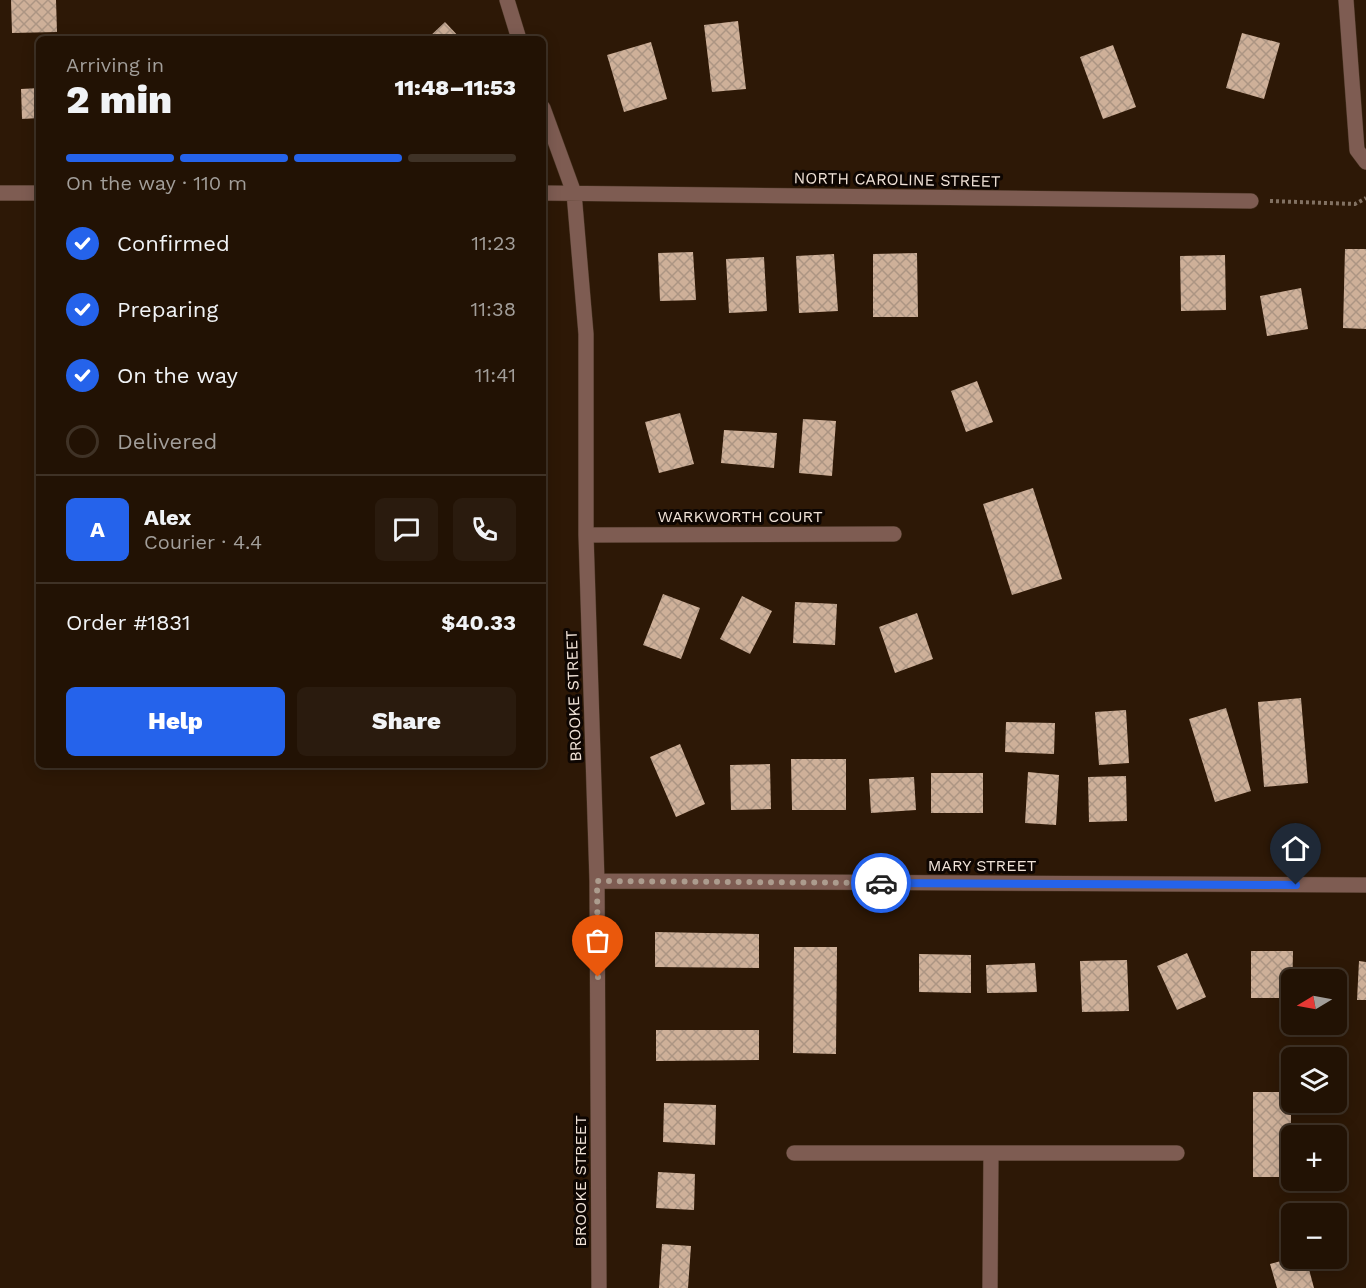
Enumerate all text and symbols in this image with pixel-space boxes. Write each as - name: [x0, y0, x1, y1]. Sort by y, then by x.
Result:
- text: Arriving in: [66, 53, 164, 77]
- text: 11:48–11:53: [394, 75, 516, 100]
- text: 2 min: [66, 77, 172, 122]
- street label: NORTH CAROLINE STREET: [793, 168, 1001, 191]
- text: On the way · 110 m: [66, 171, 247, 195]
- icon: check: [66, 227, 99, 260]
- text: Confirmed: [117, 231, 230, 256]
- text: 11:23: [471, 231, 516, 255]
- icon: check: [66, 293, 99, 326]
- text: Preparing: [117, 297, 218, 322]
- text: 11:38: [471, 297, 516, 321]
- icon: check: [66, 359, 99, 392]
- text: On the way: [117, 363, 238, 388]
- text: 11:41: [475, 363, 516, 387]
- text: Delivered: [117, 429, 217, 454]
- button: chat: [375, 498, 438, 561]
- button: phone: [453, 498, 516, 561]
- text: Alex: [144, 505, 191, 530]
- street label: WARKWORTH COURT: [657, 507, 823, 526]
- text: A: [90, 517, 105, 542]
- text: Courier · 4.4: [144, 530, 262, 554]
- text: Order #1831: [66, 610, 191, 635]
- text: $40.33: [441, 610, 516, 635]
- street label: BROOKE STREET: [562, 630, 585, 762]
- button: Help: [66, 687, 285, 756]
- button: Share: [297, 687, 516, 756]
- pin: [1270, 823, 1321, 885]
- icon: home: [1279, 832, 1312, 865]
- courier: [851, 853, 911, 913]
- street label: MARY STREET: [928, 856, 1037, 875]
- icon: car: [865, 867, 898, 900]
- pin: [572, 915, 623, 977]
- icon: bag: [581, 924, 614, 957]
- north arrow: [1281, 969, 1347, 1035]
- map controls: [1281, 969, 1347, 1269]
- button: layers: [1281, 1047, 1347, 1113]
- street label: BROOKE STREET: [571, 1115, 590, 1247]
- button: +: [1281, 1125, 1347, 1191]
- button: −: [1281, 1203, 1347, 1269]

